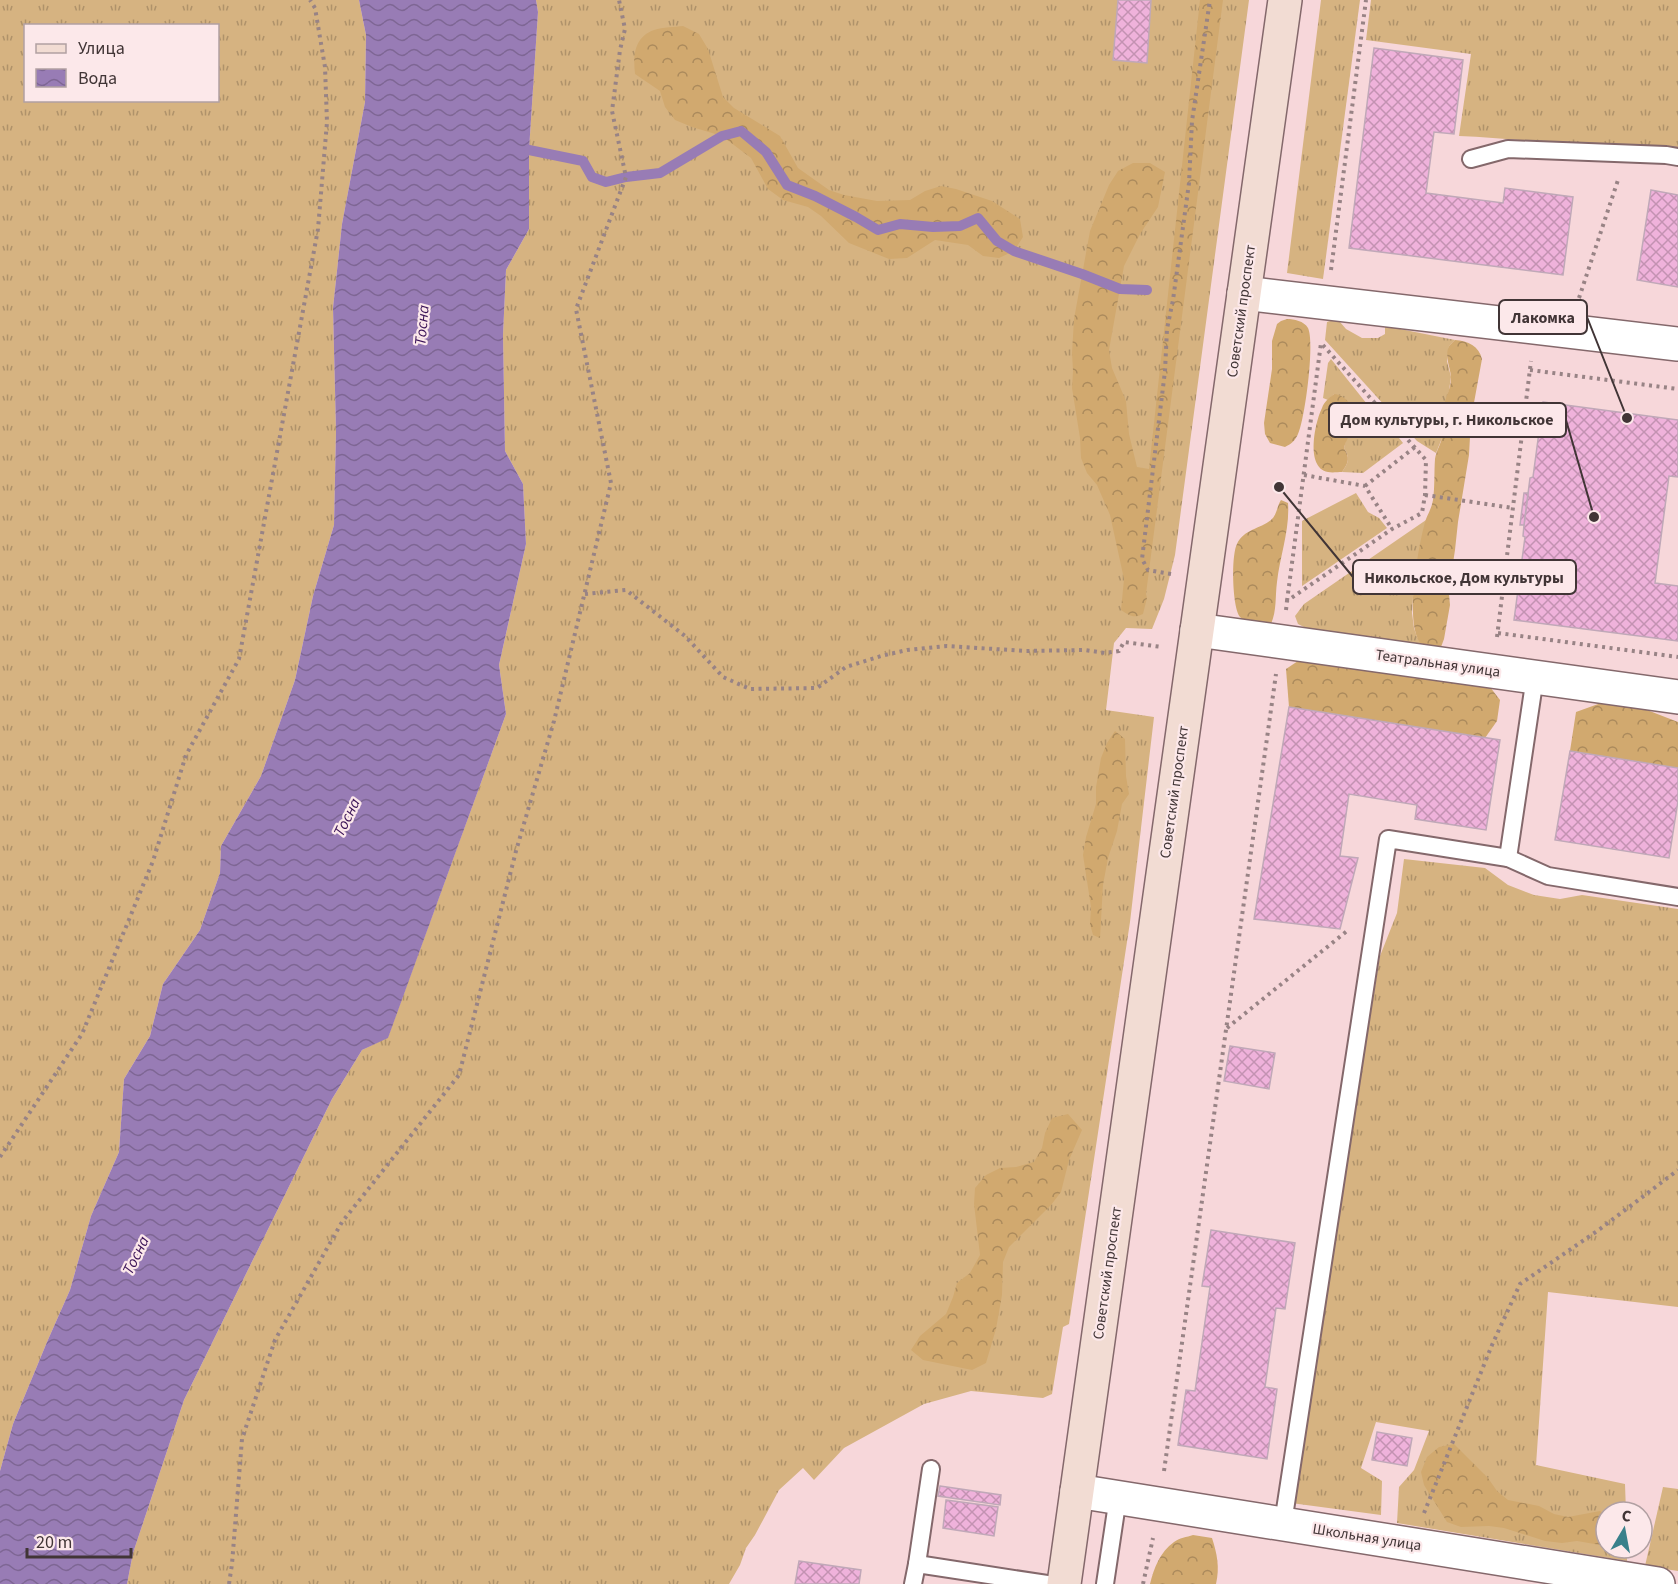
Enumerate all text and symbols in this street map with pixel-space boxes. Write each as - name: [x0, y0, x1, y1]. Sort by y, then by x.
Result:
- legend: [24, 24, 219, 102]
- text: Улица: [78, 36, 125, 61]
- text: Вода: [78, 66, 117, 91]
- street label: Советский проспект: [1222, 243, 1261, 379]
- callout: Лакомка: [1499, 300, 1587, 334]
- water label: Тосна: [409, 304, 435, 346]
- text: Лакомка: [1510, 307, 1575, 329]
- callout: Дом культуры, г. Никольское: [1329, 403, 1566, 437]
- text: Дом культуры, г. Никольское: [1341, 409, 1553, 431]
- callout: Никольское, Дом культуры: [1353, 560, 1576, 594]
- text: Никольское, Дом культуры: [1364, 567, 1564, 589]
- street label: Театральная улица: [1374, 644, 1502, 683]
- street label: Советский проспект: [1155, 724, 1194, 860]
- water label: Тосна: [328, 794, 366, 840]
- street label: Советский проспект: [1088, 1205, 1127, 1341]
- water label: Тосна: [117, 1232, 155, 1278]
- north arrow: [1594, 1500, 1654, 1560]
- text: С: [1620, 1505, 1633, 1528]
- street label: Школьная улица: [1311, 1519, 1423, 1556]
- scale bar: [27, 1521, 130, 1559]
- text: 20 m: [36, 1530, 72, 1555]

